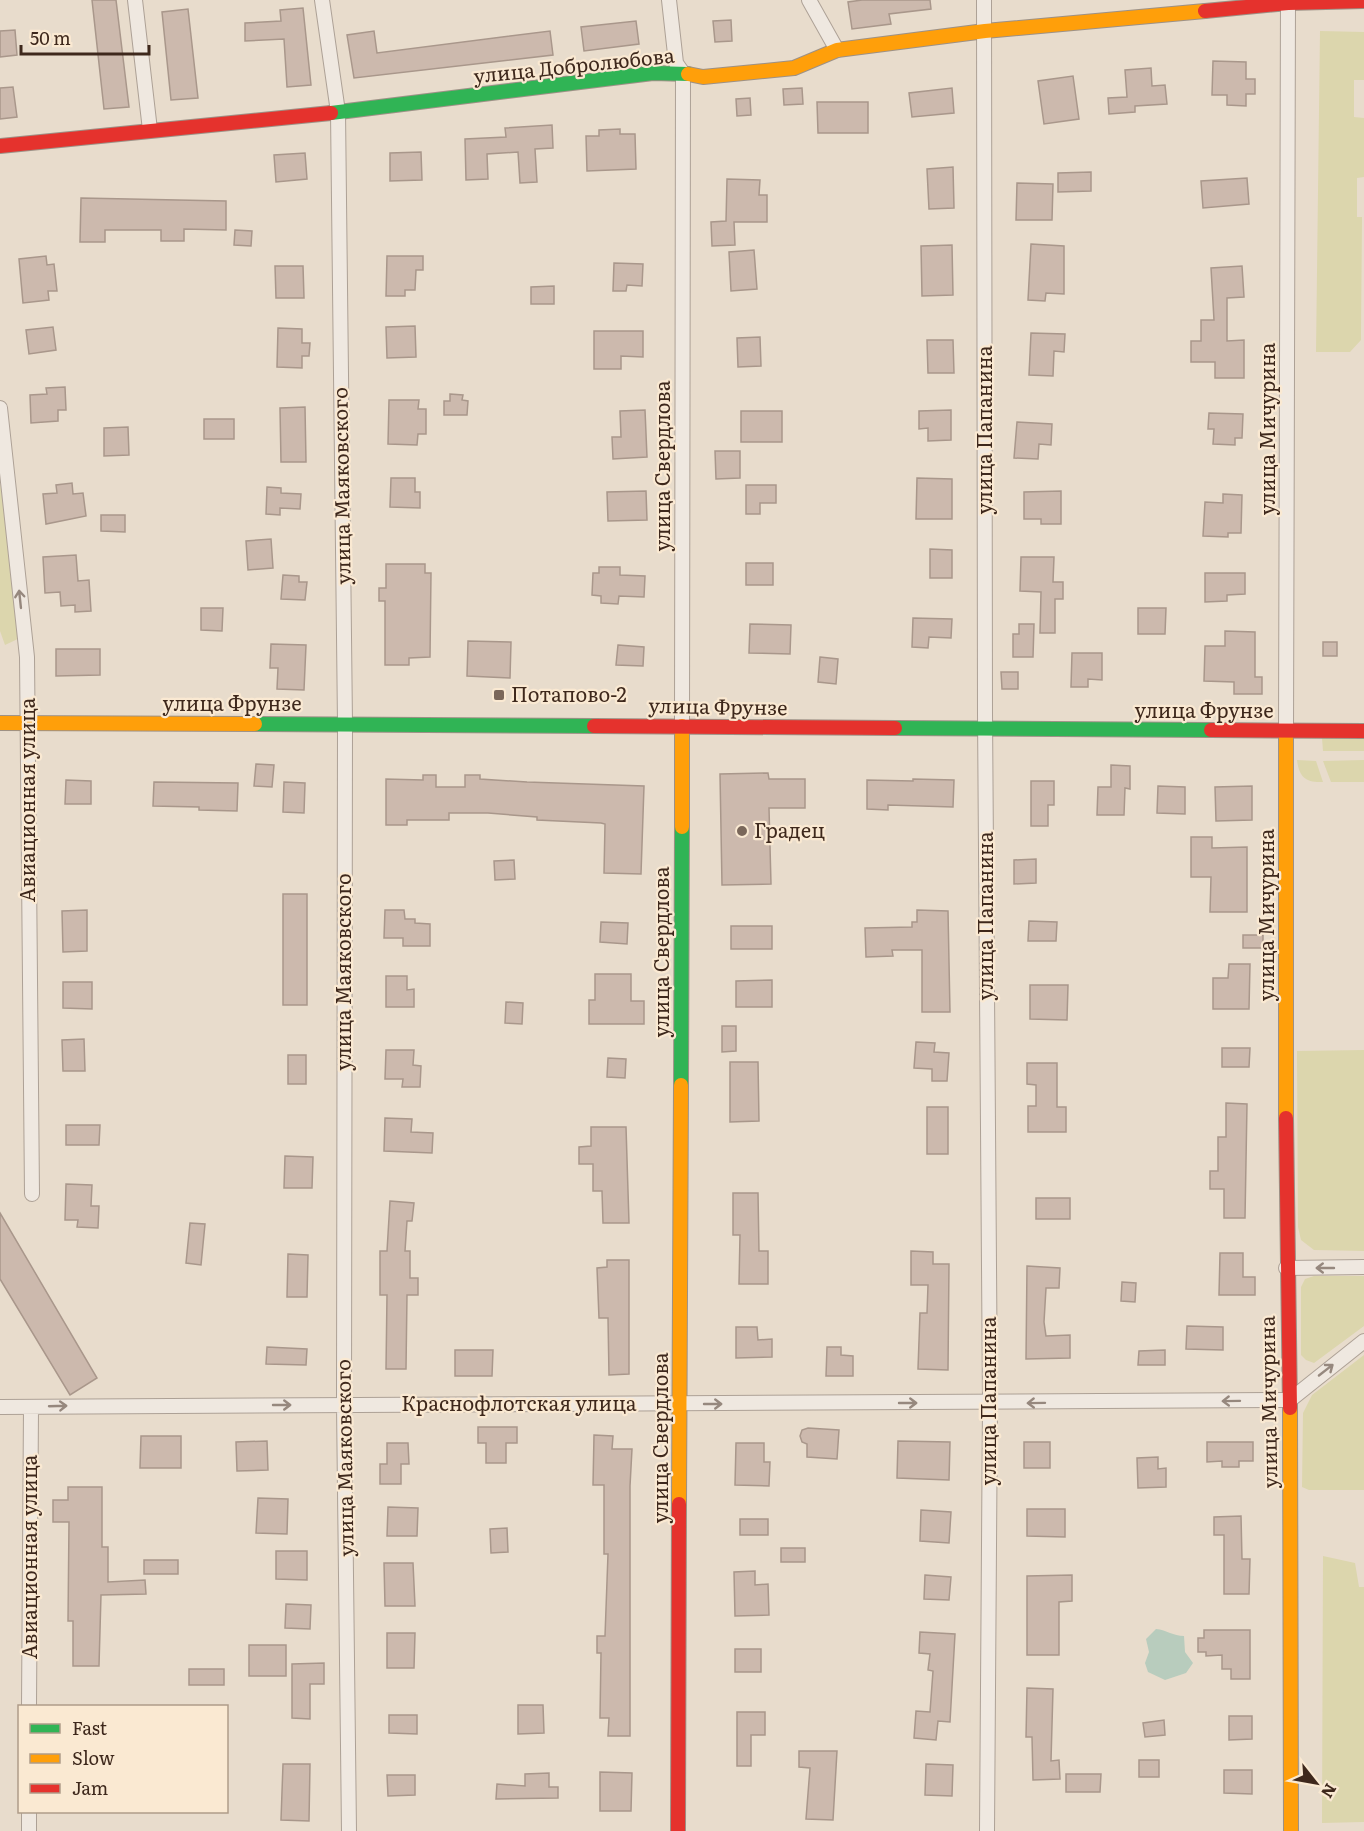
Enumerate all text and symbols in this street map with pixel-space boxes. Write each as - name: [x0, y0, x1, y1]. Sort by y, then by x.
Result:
- scale bar: [21, 18, 148, 56]
- text: 50 m: [30, 24, 71, 51]
- street label: улица Добролюбова: [472, 39, 676, 89]
- street label: улица Мичурина: [1251, 342, 1281, 515]
- street label: улица Папанина: [968, 345, 998, 514]
- street label: улица Свердлова: [646, 380, 676, 552]
- street label: улица Маяковского: [323, 387, 357, 585]
- one-way arrow: [15, 590, 26, 610]
- place label: Потапово-2: [511, 678, 627, 708]
- street label: улица Фрунзе: [162, 687, 302, 717]
- marker: Потапово-2: [492, 688, 506, 702]
- street label: улица Фрунзе: [648, 689, 788, 721]
- street label: улица Фрунзе: [1134, 694, 1274, 724]
- street label: Авиационная улица: [11, 697, 41, 902]
- place label: Градец: [754, 814, 825, 844]
- marker: Градец: [735, 824, 749, 838]
- street label: улица Мичурина: [1250, 828, 1280, 1001]
- street label: улица Папанина: [969, 831, 999, 1000]
- street label: улица Свердлова: [645, 866, 675, 1038]
- street label: улица Маяковского: [327, 873, 357, 1071]
- one-way arrow: [1315, 1262, 1335, 1273]
- street label: улица Мичурина: [1250, 1315, 1284, 1489]
- street label: улица Папанина: [972, 1316, 1002, 1485]
- street label: улица Свердлова: [644, 1352, 674, 1524]
- street label: улица Маяковского: [326, 1359, 360, 1557]
- one-way arrow: [1318, 1363, 1334, 1376]
- street label: Краснофлотская улица: [401, 1387, 637, 1417]
- one-way arrow: [1222, 1395, 1242, 1407]
- one-way arrow: [897, 1397, 917, 1409]
- one-way arrow: [1027, 1397, 1047, 1409]
- one-way arrow: [702, 1398, 722, 1410]
- one-way arrow: [271, 1399, 291, 1411]
- one-way arrow: [48, 1401, 68, 1412]
- street label: Авиационная улица: [13, 1454, 43, 1659]
- legend: [18, 1705, 228, 1813]
- text: Fast: [72, 1714, 108, 1741]
- text: Slow: [72, 1744, 115, 1771]
- north arrow: [1286, 1753, 1346, 1813]
- text: Jam: [72, 1774, 108, 1801]
- text: N: [1316, 1779, 1343, 1803]

